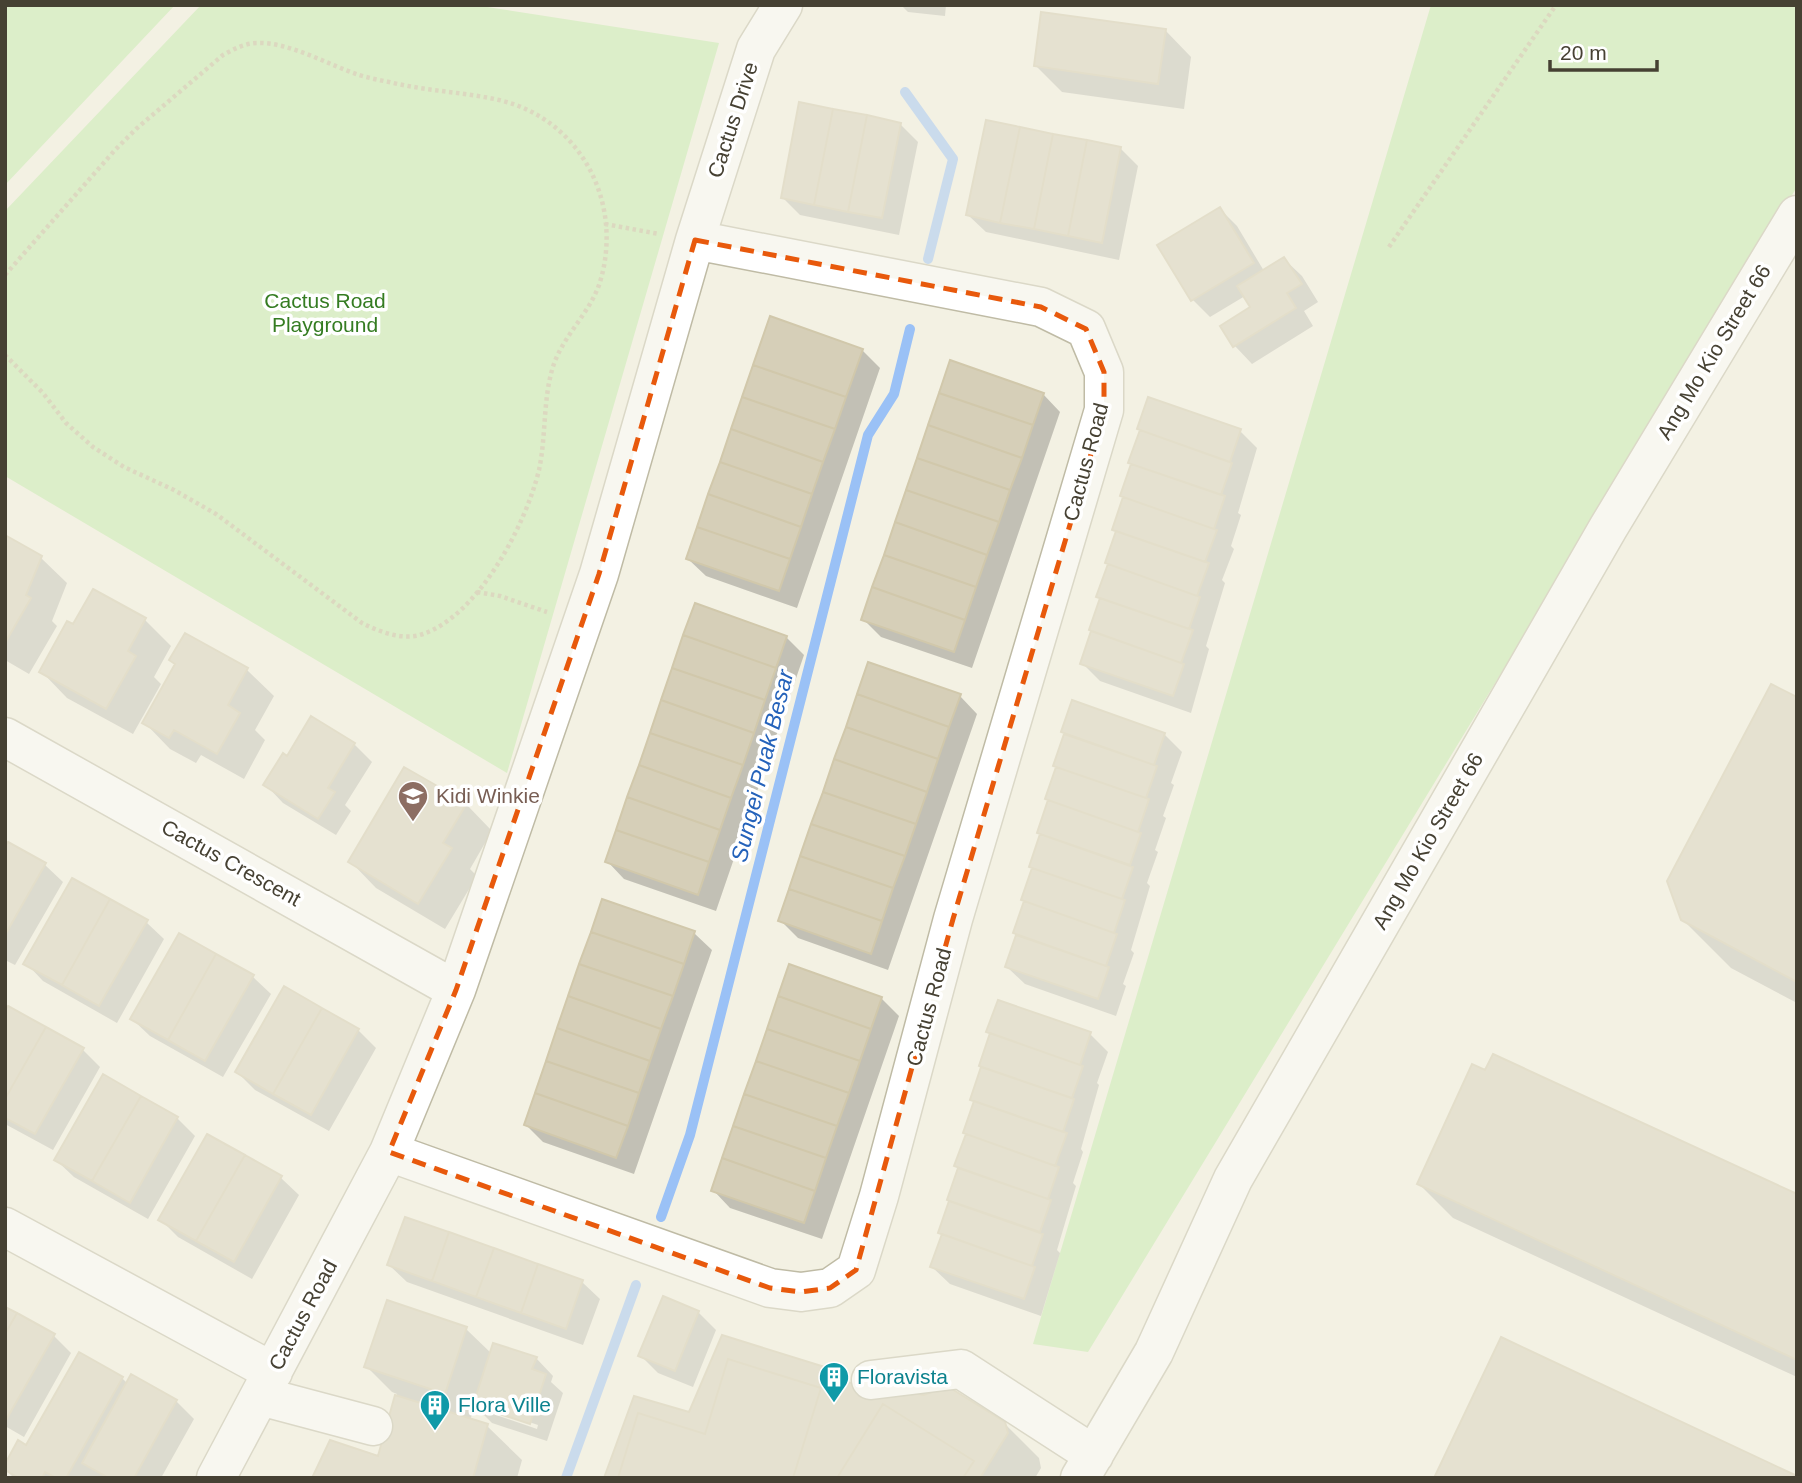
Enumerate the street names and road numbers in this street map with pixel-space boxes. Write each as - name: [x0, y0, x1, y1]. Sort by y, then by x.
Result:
- street label: Cactus Drive: [703, 59, 762, 181]
- street label: Ang Mo Kio Street 66: [1652, 260, 1775, 443]
- street label: Cactus Road: [1059, 400, 1112, 523]
- street label: Ang Mo Kio Street 66: [1368, 749, 1487, 933]
- street label: Cactus Crescent: [158, 815, 305, 910]
- street label: Cactus Road: [902, 945, 955, 1068]
- street label: Cactus Road: [264, 1256, 341, 1374]

